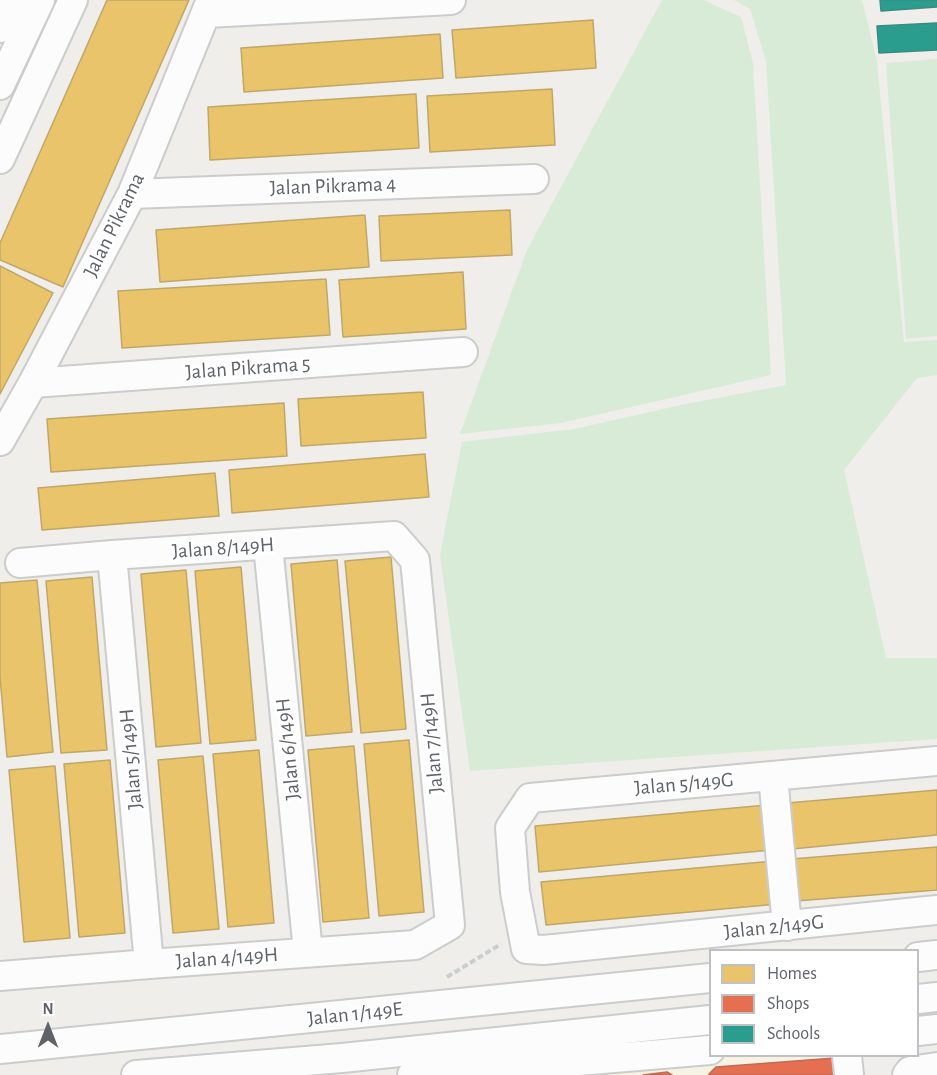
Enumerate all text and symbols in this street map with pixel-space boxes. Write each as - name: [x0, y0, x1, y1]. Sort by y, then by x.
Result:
- street label: Jalan Pikrama: [78, 169, 150, 281]
- street label: Jalan Pikrama 4: [269, 171, 397, 201]
- street label: Jalan Pikrama 5: [185, 351, 311, 385]
- street label: Jalan 8/149H: [171, 532, 275, 564]
- street label: Jalan 7/149H: [415, 692, 449, 794]
- street label: Jalan 6/149H: [270, 697, 306, 801]
- street label: Jalan 5/149H: [114, 708, 148, 810]
- street label: Jalan 5/149G: [633, 767, 735, 801]
- street label: Jalan 2/149G: [723, 909, 825, 945]
- street label: Jalan 4/149H: [175, 942, 279, 974]
- legend: [709, 949, 919, 1057]
- text: Homes: [767, 965, 817, 983]
- text: Shops: [767, 995, 809, 1013]
- street label: Jalan 1/149E: [306, 996, 404, 1032]
- north arrow: [18, 997, 78, 1057]
- text: N: [42, 1001, 54, 1017]
- text: Schools: [767, 1025, 820, 1043]

